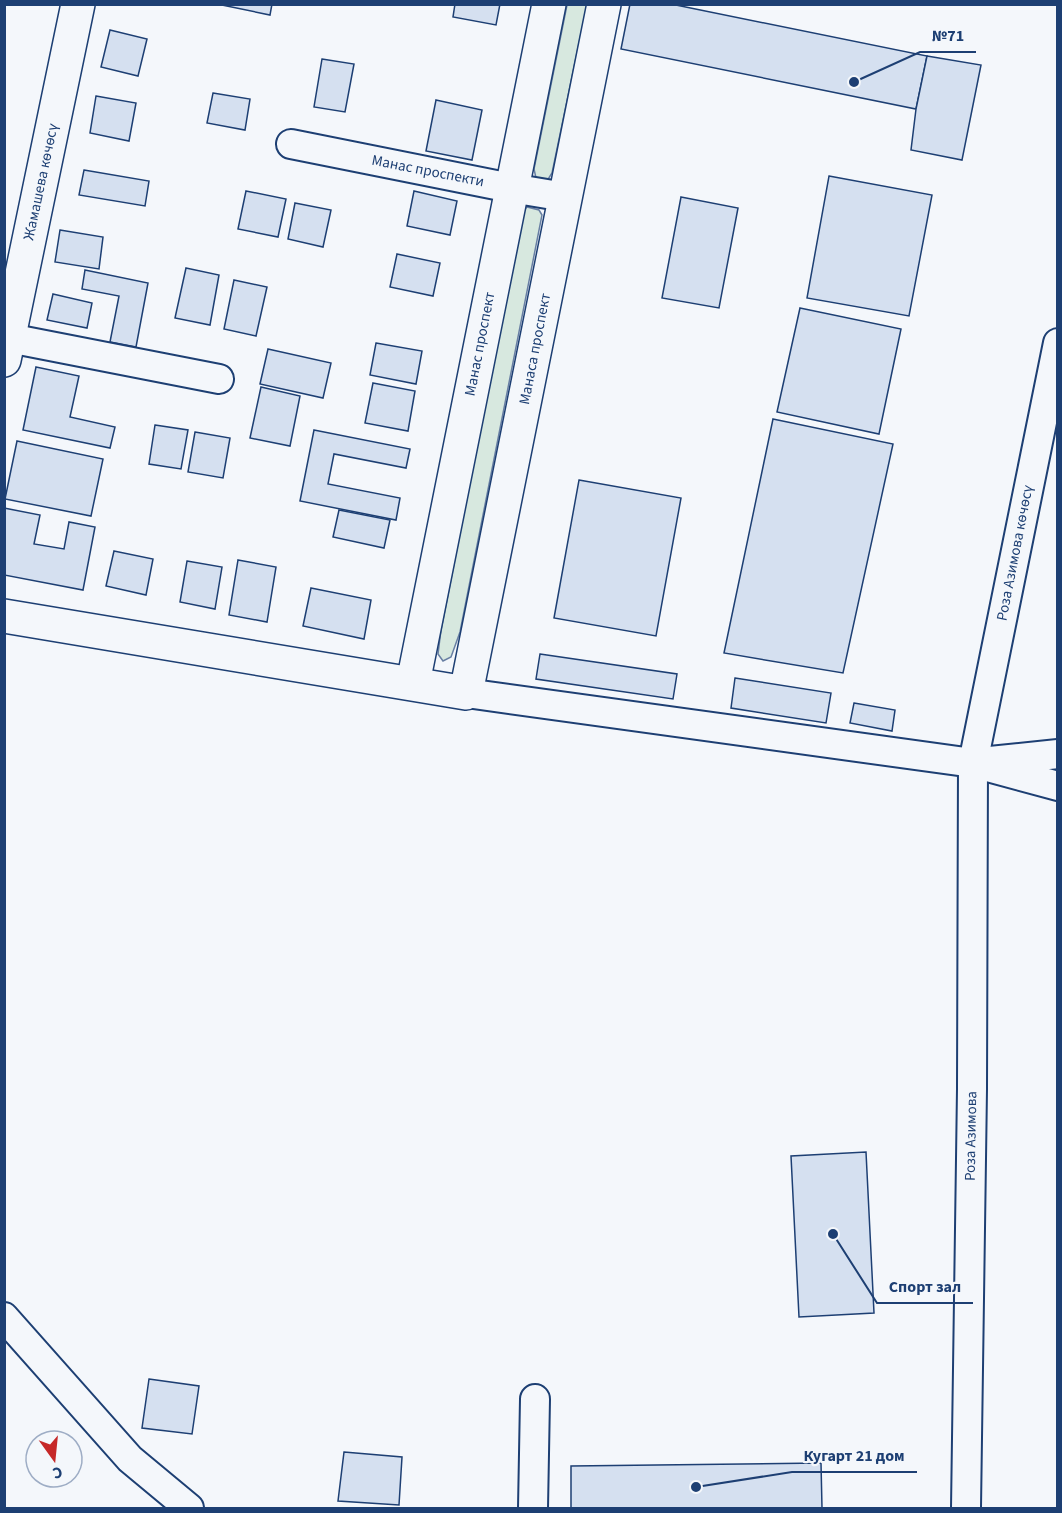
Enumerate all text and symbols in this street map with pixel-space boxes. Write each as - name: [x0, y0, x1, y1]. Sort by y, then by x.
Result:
- callout: №71: [920, 18, 976, 52]
- text: №71: [932, 25, 964, 47]
- street label: Жамашева көчөсү: [18, 122, 64, 242]
- street label: Манас проспекти: [370, 150, 486, 192]
- street label: Манас проспект: [460, 290, 500, 398]
- street label: Манаса проспект: [514, 291, 556, 407]
- street label: Роза Азимова көчөсү: [992, 483, 1038, 623]
- street label: Роза Азимова: [960, 1091, 982, 1181]
- callout: Спорт зал: [877, 1269, 973, 1303]
- text: Спорт зал: [889, 1276, 961, 1298]
- north arrow: [24, 1429, 84, 1489]
- callout: Кугарт 21 дом: [792, 1438, 917, 1472]
- text: Кугарт 21 дом: [803, 1445, 905, 1467]
- text: С: [50, 1461, 65, 1484]

